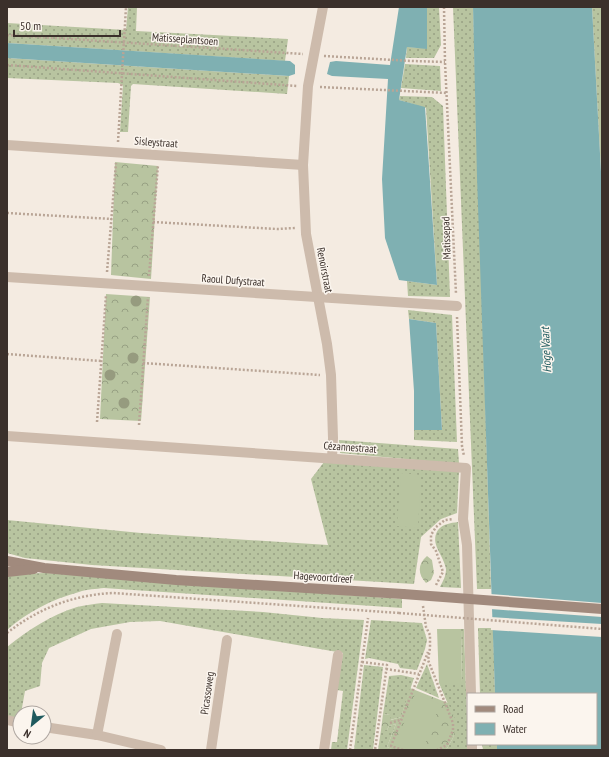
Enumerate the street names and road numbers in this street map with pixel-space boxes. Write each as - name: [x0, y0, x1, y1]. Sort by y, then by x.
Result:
- street label: Matisseplantsoen: [151, 30, 219, 48]
- street label: Sisleystraat: [134, 134, 178, 150]
- street label: Matissepad: [438, 216, 454, 260]
- street label: Renoirstraat: [314, 246, 336, 294]
- street label: Raoul Dufystraat: [201, 271, 265, 289]
- street label: Cézannestraat: [323, 438, 377, 456]
- street label: Hagevoortdreef: [293, 568, 354, 586]
- street label: Picassoweg: [197, 670, 217, 715]

